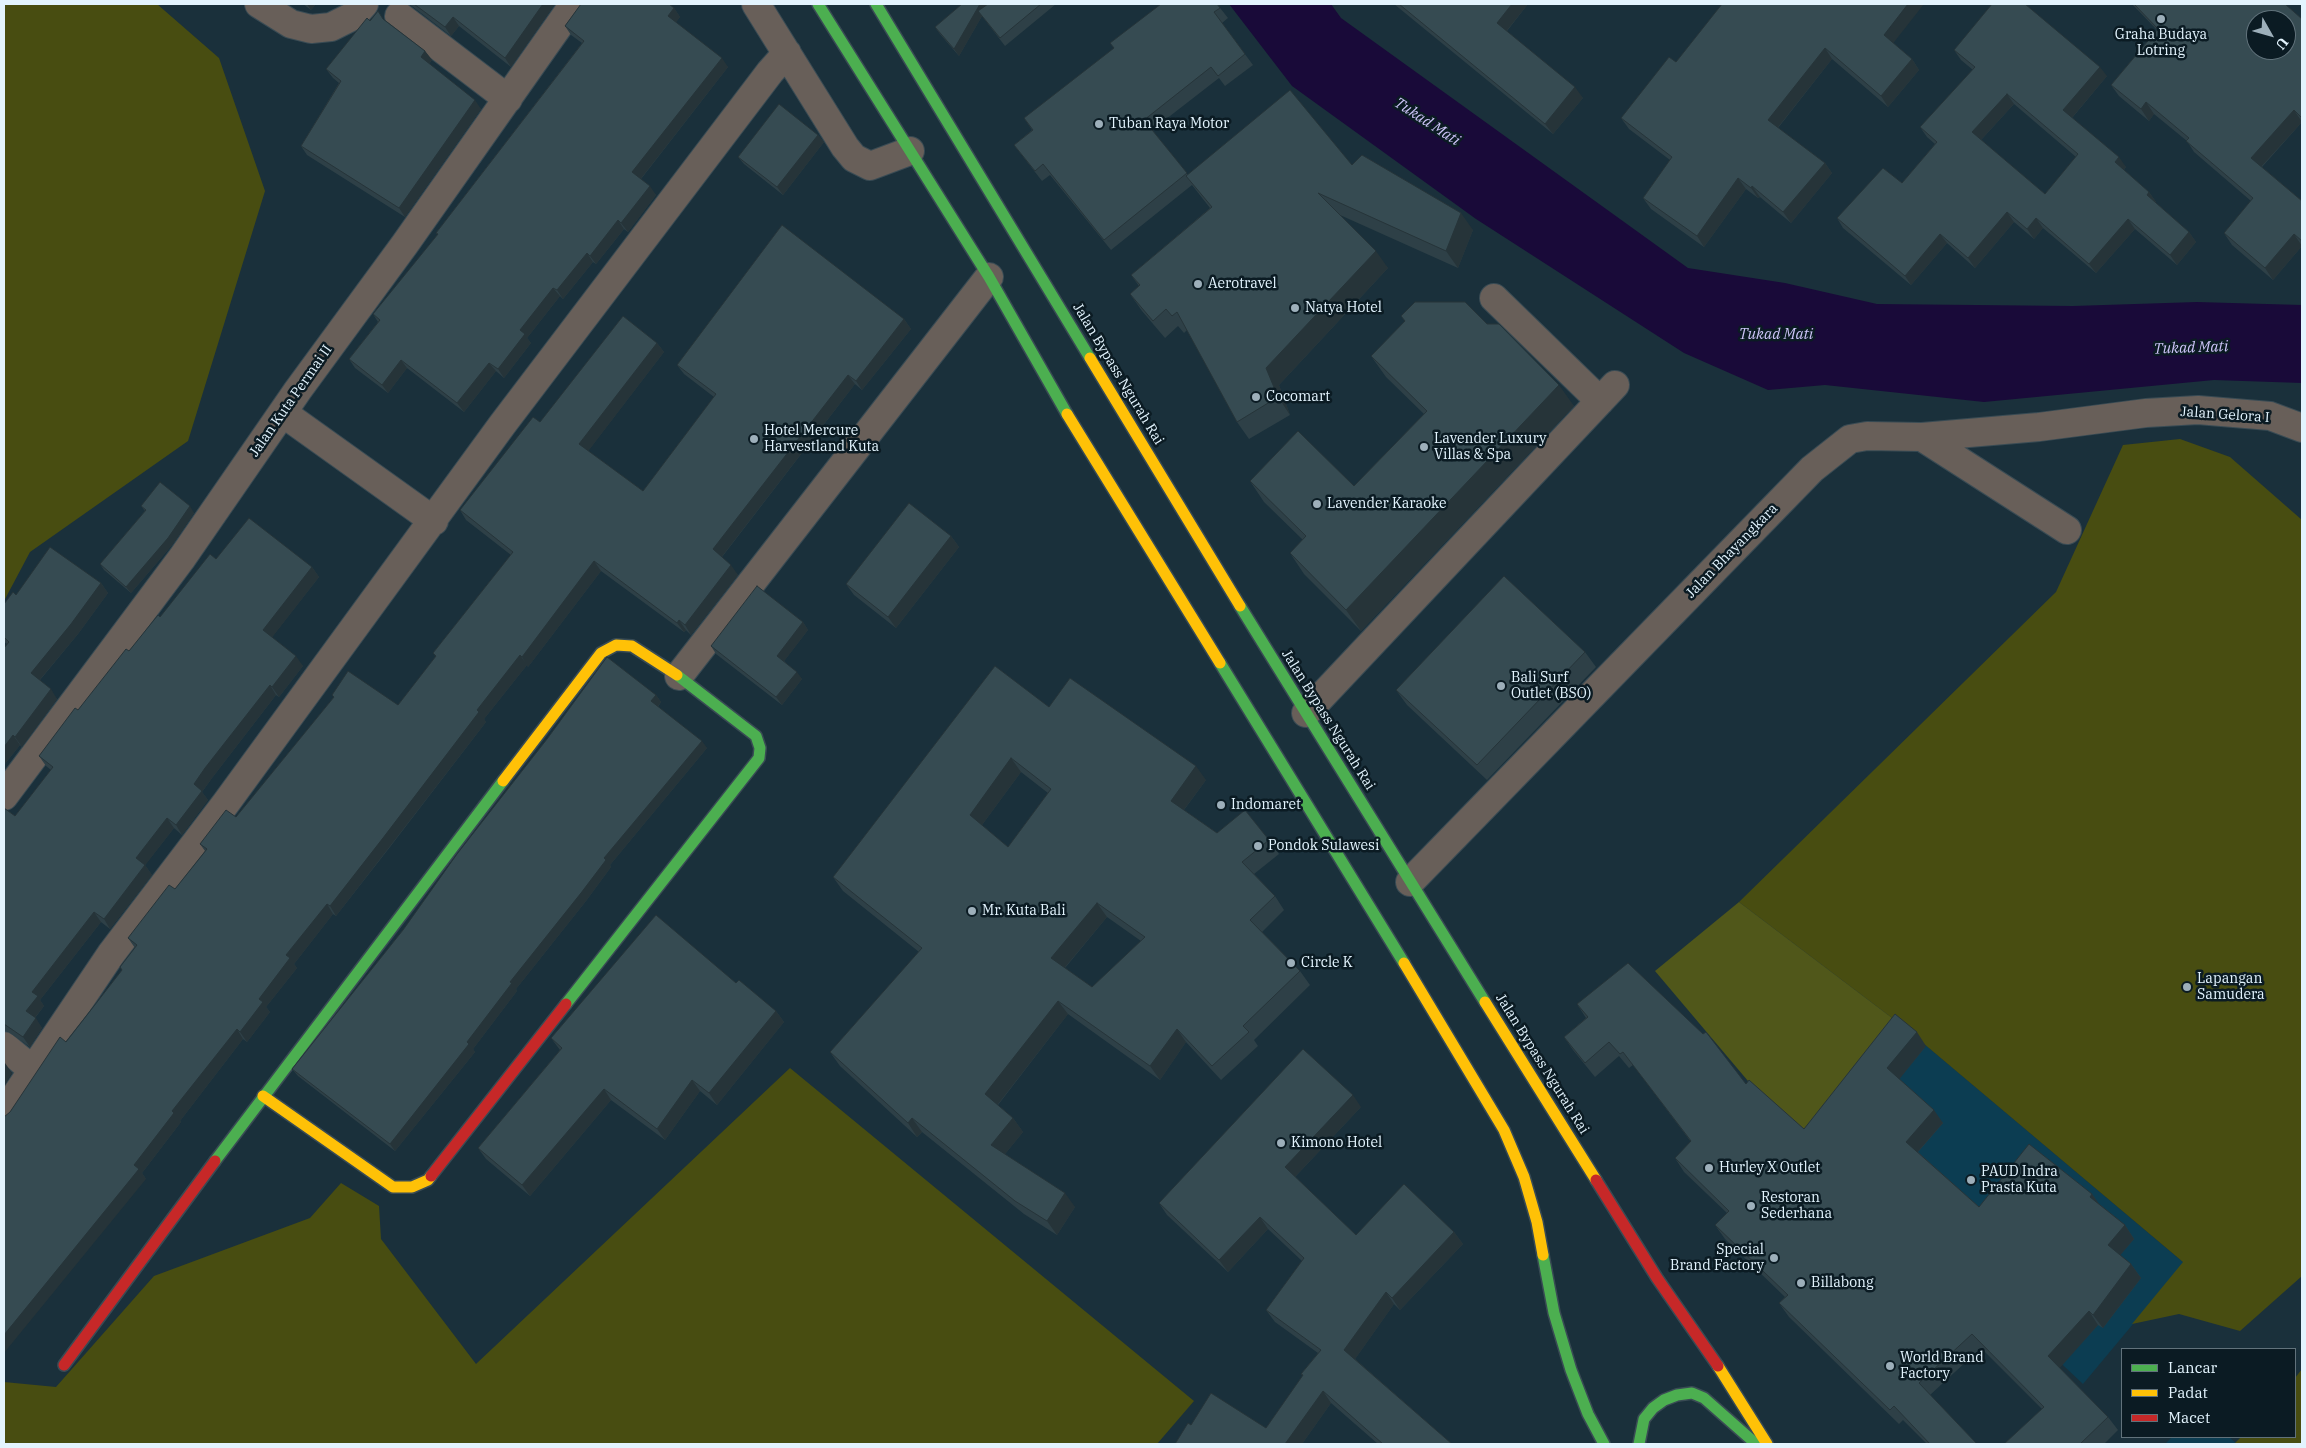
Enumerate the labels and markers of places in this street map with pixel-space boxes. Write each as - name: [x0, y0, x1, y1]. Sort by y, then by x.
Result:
- marker: Graha Budaya Lotring: [2155, 13, 2167, 25]
- place label: Graha Budaya Lotring: [2115, 27, 2207, 59]
- place label: Tuban Raya Motor: [1109, 116, 1229, 132]
- marker: Tuban Raya Motor: [1093, 118, 1105, 130]
- place label: Aerotravel: [1208, 276, 1277, 292]
- marker: Aerotravel: [1192, 278, 1204, 290]
- place label: Natya Hotel: [1305, 300, 1382, 316]
- marker: Natya Hotel: [1289, 302, 1301, 314]
- place label: Cocomart: [1266, 389, 1330, 405]
- marker: Cocomart: [1250, 391, 1262, 403]
- place label: Hotel Mercure Harvestland Kuta: [764, 423, 879, 456]
- place label: Lavender Luxury Villas & Spa: [1434, 431, 1546, 464]
- marker: Hotel Mercure Harvestland Kuta: [748, 433, 760, 445]
- marker: Lavender Luxury Villas & Spa: [1418, 441, 1430, 453]
- place label: Lavender Karaoke: [1327, 496, 1447, 512]
- marker: Lavender Karaoke: [1311, 498, 1323, 510]
- place label: Bali Surf Outlet (BSO): [1511, 670, 1591, 702]
- marker: Bali Surf Outlet (BSO): [1495, 680, 1507, 692]
- place label: Indomaret: [1231, 797, 1301, 813]
- marker: Indomaret: [1215, 799, 1227, 811]
- place label: Pondok Sulawesi: [1268, 838, 1379, 854]
- marker: Pondok Sulawesi: [1252, 840, 1264, 852]
- place label: Mr. Kuta Bali: [982, 903, 1066, 919]
- marker: Mr. Kuta Bali: [966, 905, 978, 917]
- place label: Circle K: [1301, 955, 1353, 971]
- marker: Circle K: [1285, 957, 1297, 969]
- place label: Lapangan Samudera: [2197, 971, 2265, 1004]
- marker: Lapangan Samudera: [2181, 981, 2193, 993]
- place label: Kimono Hotel: [1291, 1135, 1382, 1151]
- marker: Kimono Hotel: [1275, 1137, 1287, 1149]
- place label: Hurley X Outlet: [1719, 1160, 1820, 1176]
- marker: Hurley X Outlet: [1703, 1162, 1715, 1174]
- place label: PAUD Indra Prasta Kuta: [1981, 1164, 2058, 1196]
- marker: PAUD Indra Prasta Kuta: [1965, 1174, 1977, 1186]
- place label: Restoran Sederhana: [1761, 1190, 1832, 1222]
- marker: Restoran Sederhana: [1745, 1200, 1757, 1212]
- place label: Special Brand Factory: [1670, 1242, 1764, 1274]
- marker: Special Brand Factory: [1768, 1252, 1780, 1264]
- place label: Billabong: [1811, 1275, 1874, 1291]
- marker: Billabong: [1795, 1277, 1807, 1289]
- place label: World Brand Factory: [1900, 1350, 1984, 1382]
- marker: World Brand Factory: [1884, 1360, 1896, 1372]

